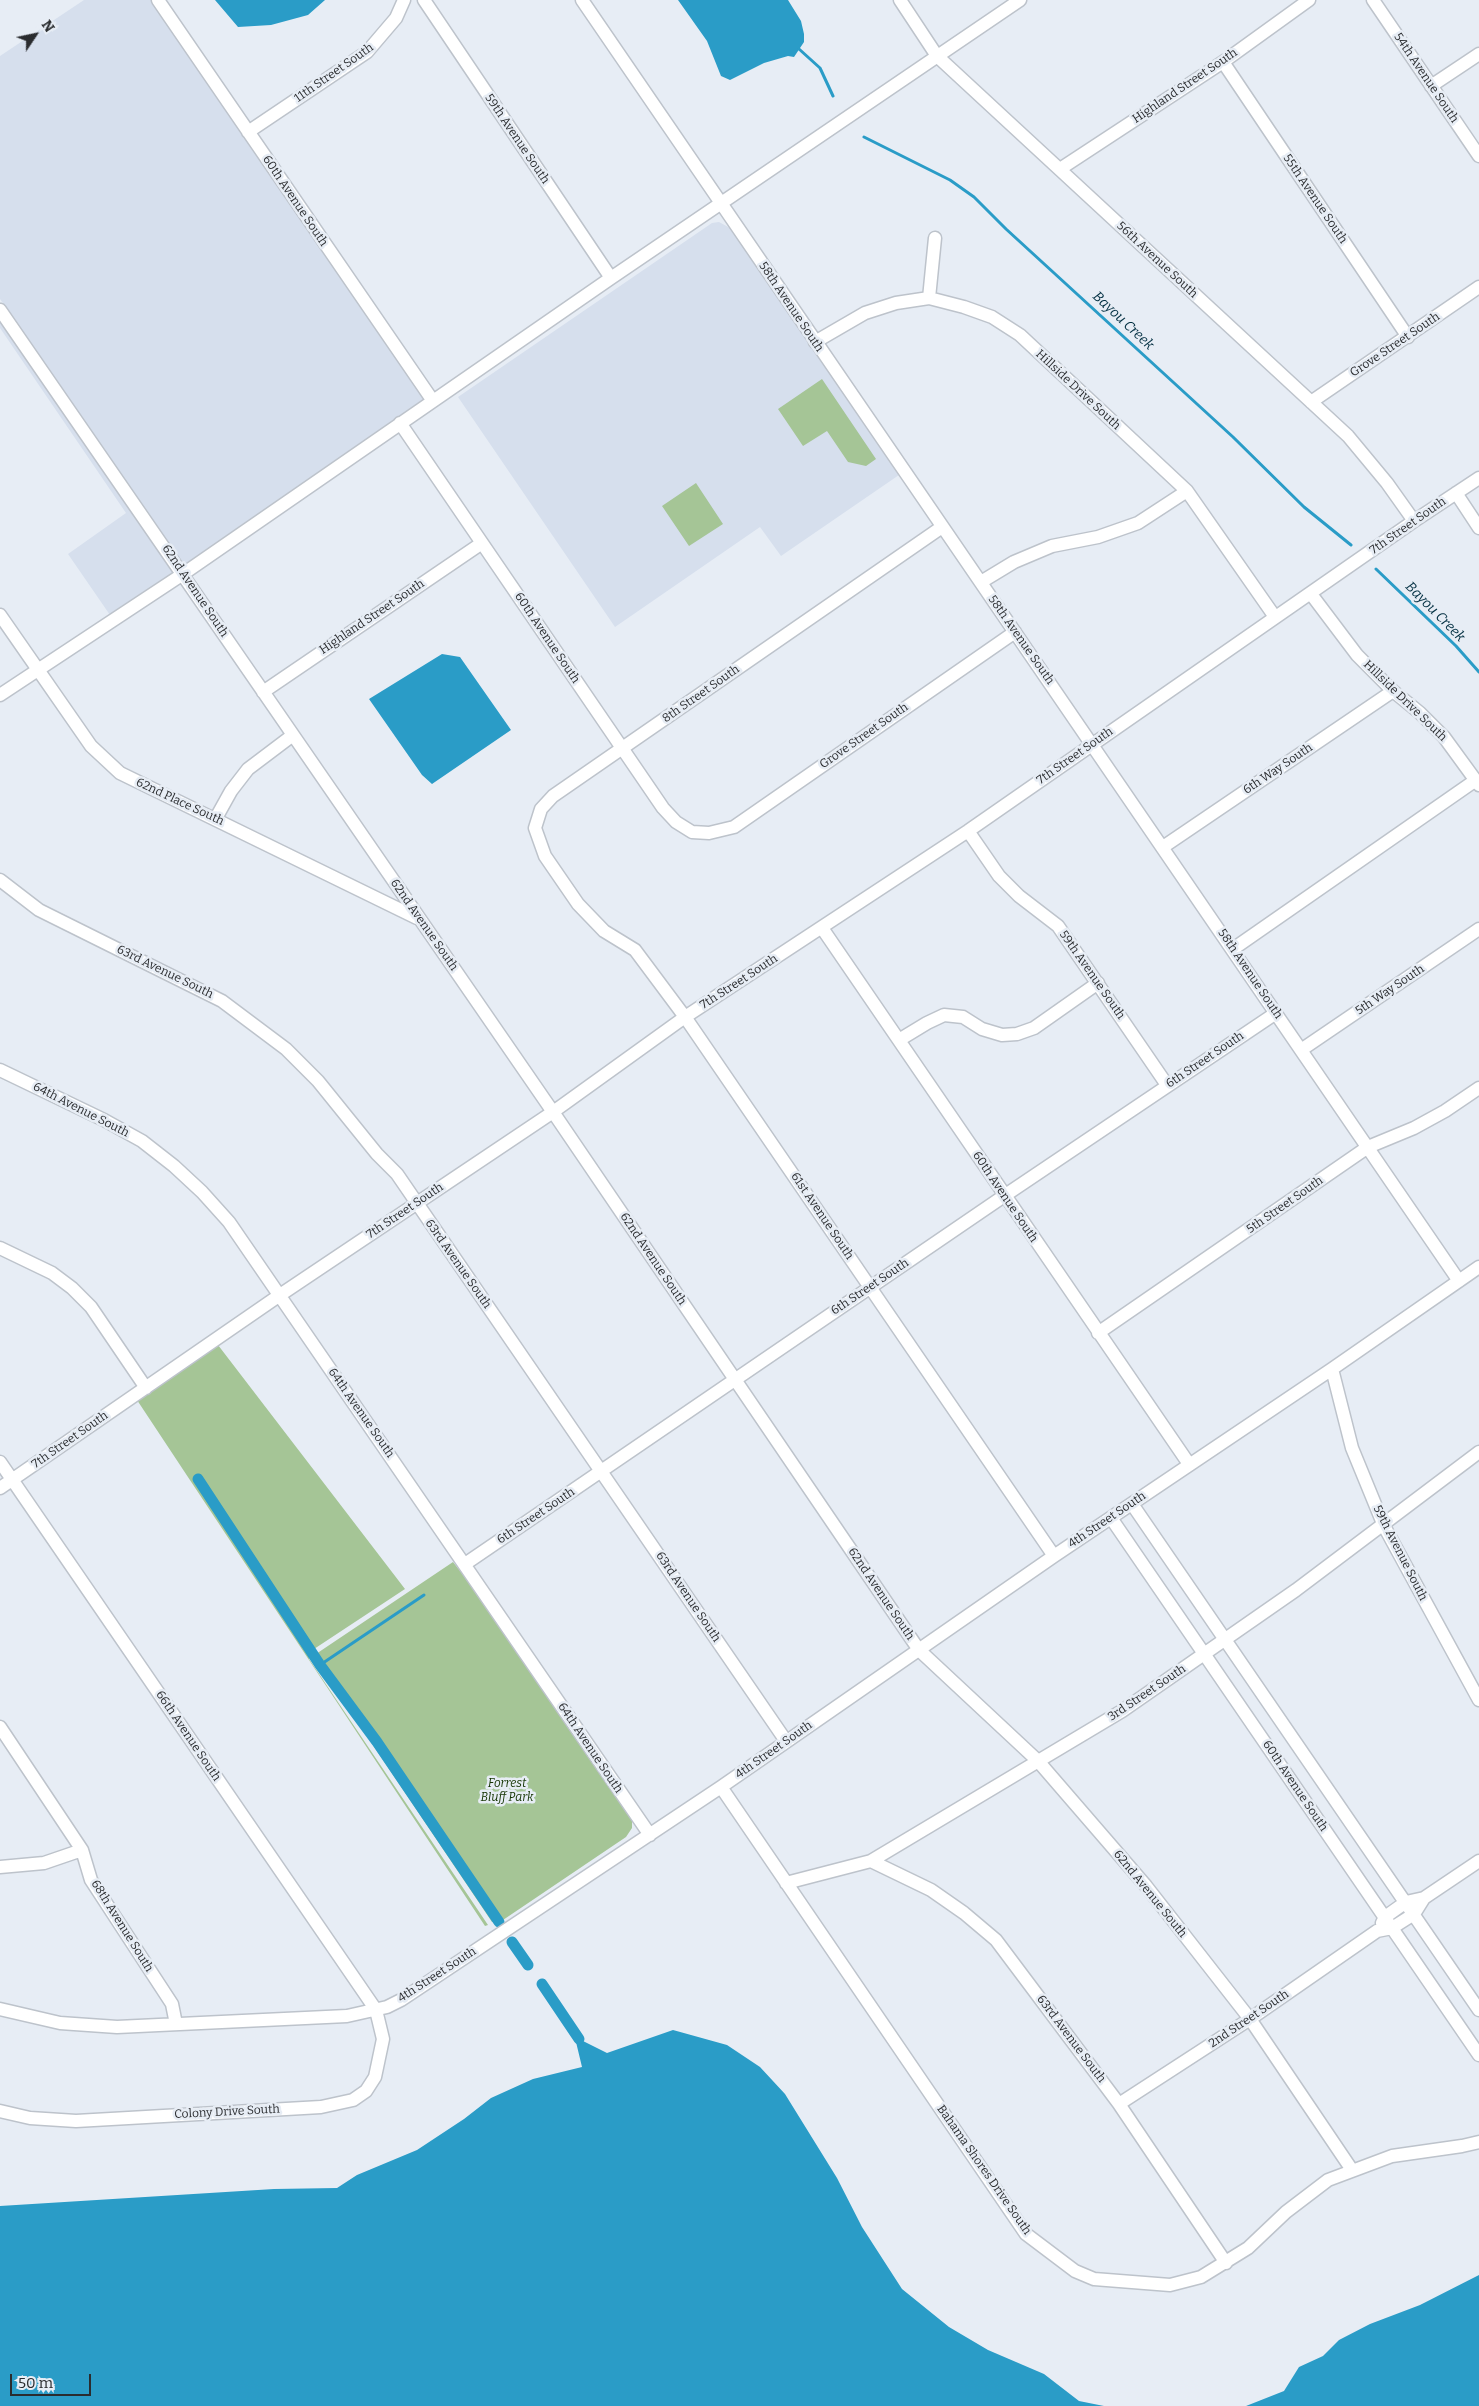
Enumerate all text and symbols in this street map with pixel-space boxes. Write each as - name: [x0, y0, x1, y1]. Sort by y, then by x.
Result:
- north arrow: [10, 10, 60, 60]
- text: N: [38, 17, 58, 36]
- street label: 54th Avenue South: [1391, 30, 1461, 126]
- street label: 11th Street South: [292, 40, 376, 106]
- street label: Highland Street South: [1130, 46, 1240, 126]
- street label: 59th Avenue South: [482, 91, 552, 187]
- street label: 55th Avenue South: [1280, 152, 1350, 246]
- street label: 60th Avenue South: [259, 153, 331, 249]
- street label: 56th Avenue South: [1114, 219, 1200, 301]
- street label: 58th Avenue South: [756, 259, 826, 355]
- water label: Bayou Creek: [1089, 288, 1157, 354]
- street label: Grove Street South: [1347, 310, 1443, 380]
- street label: Hillside Drive South: [1033, 347, 1123, 433]
- street label: 7th Street South: [1367, 494, 1449, 558]
- street label: 62nd Avenue South: [159, 542, 231, 640]
- street label: Highland Street South: [317, 577, 427, 657]
- water label: Bayou Creek: [1402, 579, 1468, 645]
- street label: 60th Avenue South: [511, 590, 583, 686]
- street label: 58th Avenue South: [985, 593, 1057, 687]
- street label: Hillside Drive South: [1360, 657, 1450, 745]
- street label: 8th Street South: [660, 662, 742, 726]
- street label: Grove Street South: [817, 700, 911, 772]
- street label: 7th Street South: [1034, 724, 1116, 788]
- street label: 6th Way South: [1241, 741, 1315, 797]
- street label: 62nd Place South: [134, 775, 226, 829]
- street label: 62nd Avenue South: [387, 877, 461, 973]
- street label: 58th Avenue South: [1215, 926, 1285, 1022]
- street label: 59th Avenue South: [1056, 928, 1128, 1022]
- street label: 63rd Avenue South: [114, 942, 216, 1002]
- street label: 7th Street South: [698, 952, 780, 1012]
- street label: 5th Way South: [1353, 962, 1427, 1018]
- street label: 6th Street South: [1163, 1029, 1247, 1091]
- street label: 64th Avenue South: [31, 1080, 131, 1140]
- street label: 60th Avenue South: [969, 1149, 1041, 1245]
- street label: 61st Avenue South: [788, 1170, 856, 1262]
- street label: 5th Street South: [1244, 1173, 1326, 1237]
- street label: 7th Street South: [364, 1180, 446, 1242]
- street label: 62nd Avenue South: [617, 1210, 689, 1308]
- street label: 63rd Avenue South: [422, 1217, 494, 1311]
- street label: 6th Street South: [828, 1256, 912, 1318]
- street label: 64th Avenue South: [325, 1366, 397, 1460]
- street label: 7th Street South: [29, 1408, 111, 1472]
- street label: 6th Street South: [494, 1485, 578, 1547]
- street label: 4th Street South: [1065, 1489, 1149, 1551]
- street label: 59th Avenue South: [1370, 1503, 1430, 1603]
- street label: 62nd Avenue South: [845, 1545, 917, 1643]
- street label: 63rd Avenue South: [652, 1549, 724, 1645]
- street label: 3rd Street South: [1105, 1662, 1189, 1724]
- street label: 66th Avenue South: [152, 1688, 224, 1784]
- street label: 64th Avenue South: [554, 1700, 626, 1796]
- street label: 4th Street South: [733, 1718, 815, 1782]
- street label: 60th Avenue South: [1259, 1738, 1331, 1834]
- park label: Forrest Bluff Park: [481, 1777, 533, 1805]
- street label: 62nd Avenue South: [1110, 1847, 1190, 1941]
- street label: 68th Avenue South: [88, 1877, 156, 1975]
- street label: 4th Street South: [395, 1944, 479, 2006]
- street label: 2nd Street South: [1206, 1987, 1292, 2051]
- street label: 63rd Avenue South: [1033, 1992, 1109, 2086]
- street label: Colony Drive South: [174, 2102, 280, 2122]
- street label: Bahama Shores Drive South: [934, 2102, 1034, 2238]
- scale bar: [12, 2364, 94, 2396]
- text: 50 m: [18, 2374, 53, 2392]

